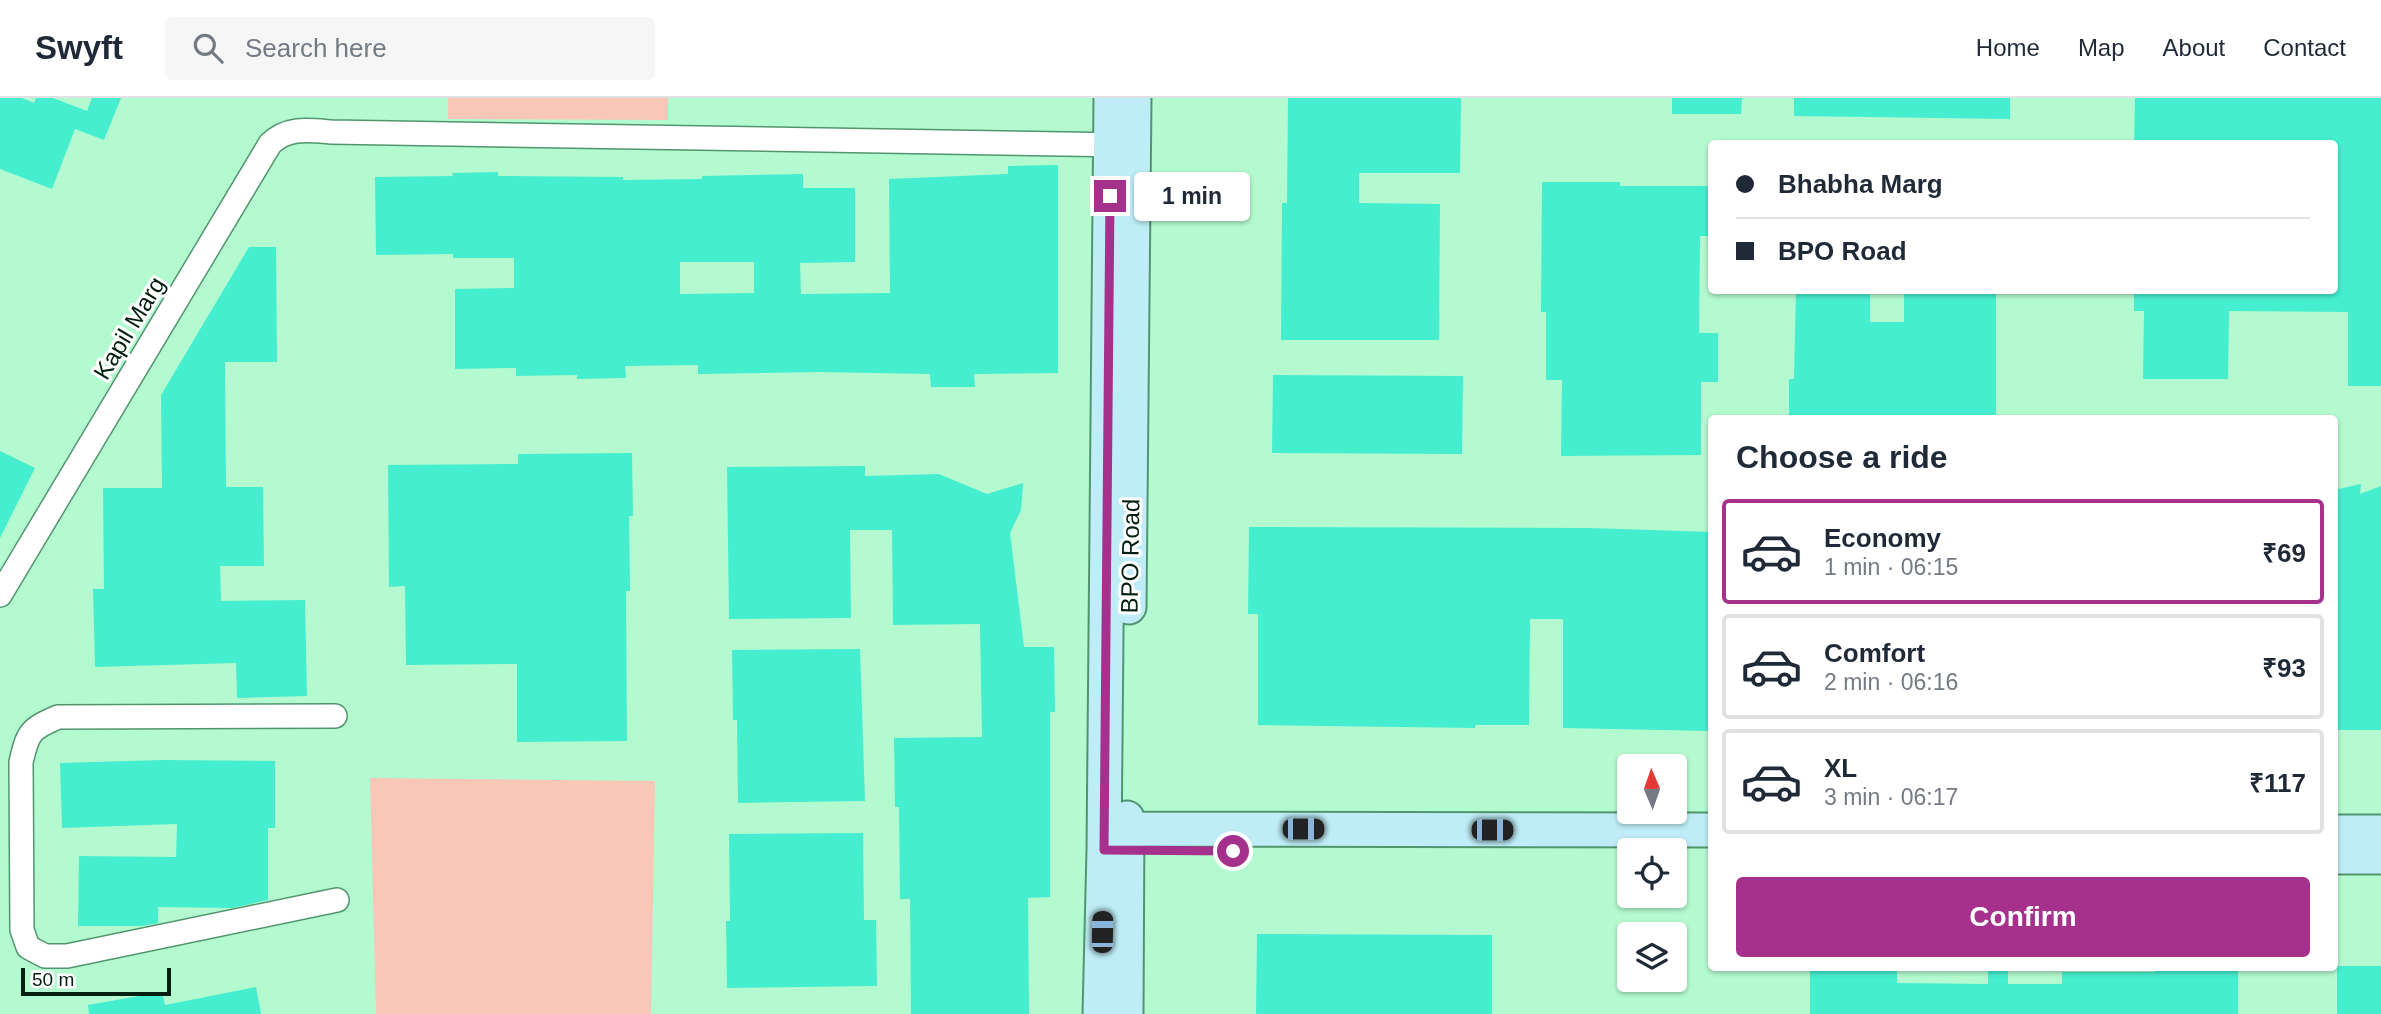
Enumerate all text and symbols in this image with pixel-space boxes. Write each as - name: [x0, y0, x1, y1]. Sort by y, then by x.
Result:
- search box: [165, 17, 655, 80]
- text: Swyft: [35, 29, 123, 66]
- icon: search: [189, 29, 227, 67]
- text: Search here: [245, 33, 387, 63]
- text: Home: [1976, 34, 2040, 61]
- text: Map: [2078, 34, 2125, 61]
- text: About: [2163, 34, 2225, 61]
- text: Contact: [2263, 34, 2346, 61]
- text: Bhabha Marg: [1778, 169, 1943, 199]
- callout: 1 min: [1134, 172, 1250, 220]
- route end: [1094, 180, 1126, 212]
- text: 1 min: [1162, 183, 1222, 209]
- text: BPO Road: [1778, 236, 1907, 266]
- street label: Kapil Marg: [88, 272, 170, 384]
- text: Choose a ride: [1736, 439, 1948, 475]
- street label: BPO Road: [1116, 498, 1144, 614]
- icon: car: [1740, 520, 1803, 583]
- text: Economy: [1824, 523, 1941, 553]
- text: ₹69: [2262, 538, 2306, 568]
- text: 1 min · 06:15: [1824, 554, 1958, 580]
- icon: car: [1740, 635, 1803, 698]
- text: Comfort: [1824, 638, 1925, 668]
- text: ₹93: [2262, 653, 2306, 683]
- text: 2 min · 06:16: [1824, 669, 1958, 695]
- icon: car: [1740, 750, 1803, 813]
- text: XL: [1824, 753, 1857, 783]
- north arrow: [1617, 754, 1687, 824]
- map controls: [1617, 754, 1687, 992]
- text: ₹117: [2249, 768, 2306, 798]
- text: 3 min · 06:17: [1824, 784, 1958, 810]
- car: [1283, 819, 1325, 840]
- car: [1472, 820, 1514, 841]
- route start: [1217, 835, 1249, 867]
- button: locate: [1617, 838, 1687, 908]
- button: Confirm: [1736, 877, 2310, 957]
- car: [1092, 911, 1113, 953]
- button: layers: [1617, 922, 1687, 992]
- scale bar: [21, 965, 172, 997]
- text: 50 m: [32, 969, 74, 990]

